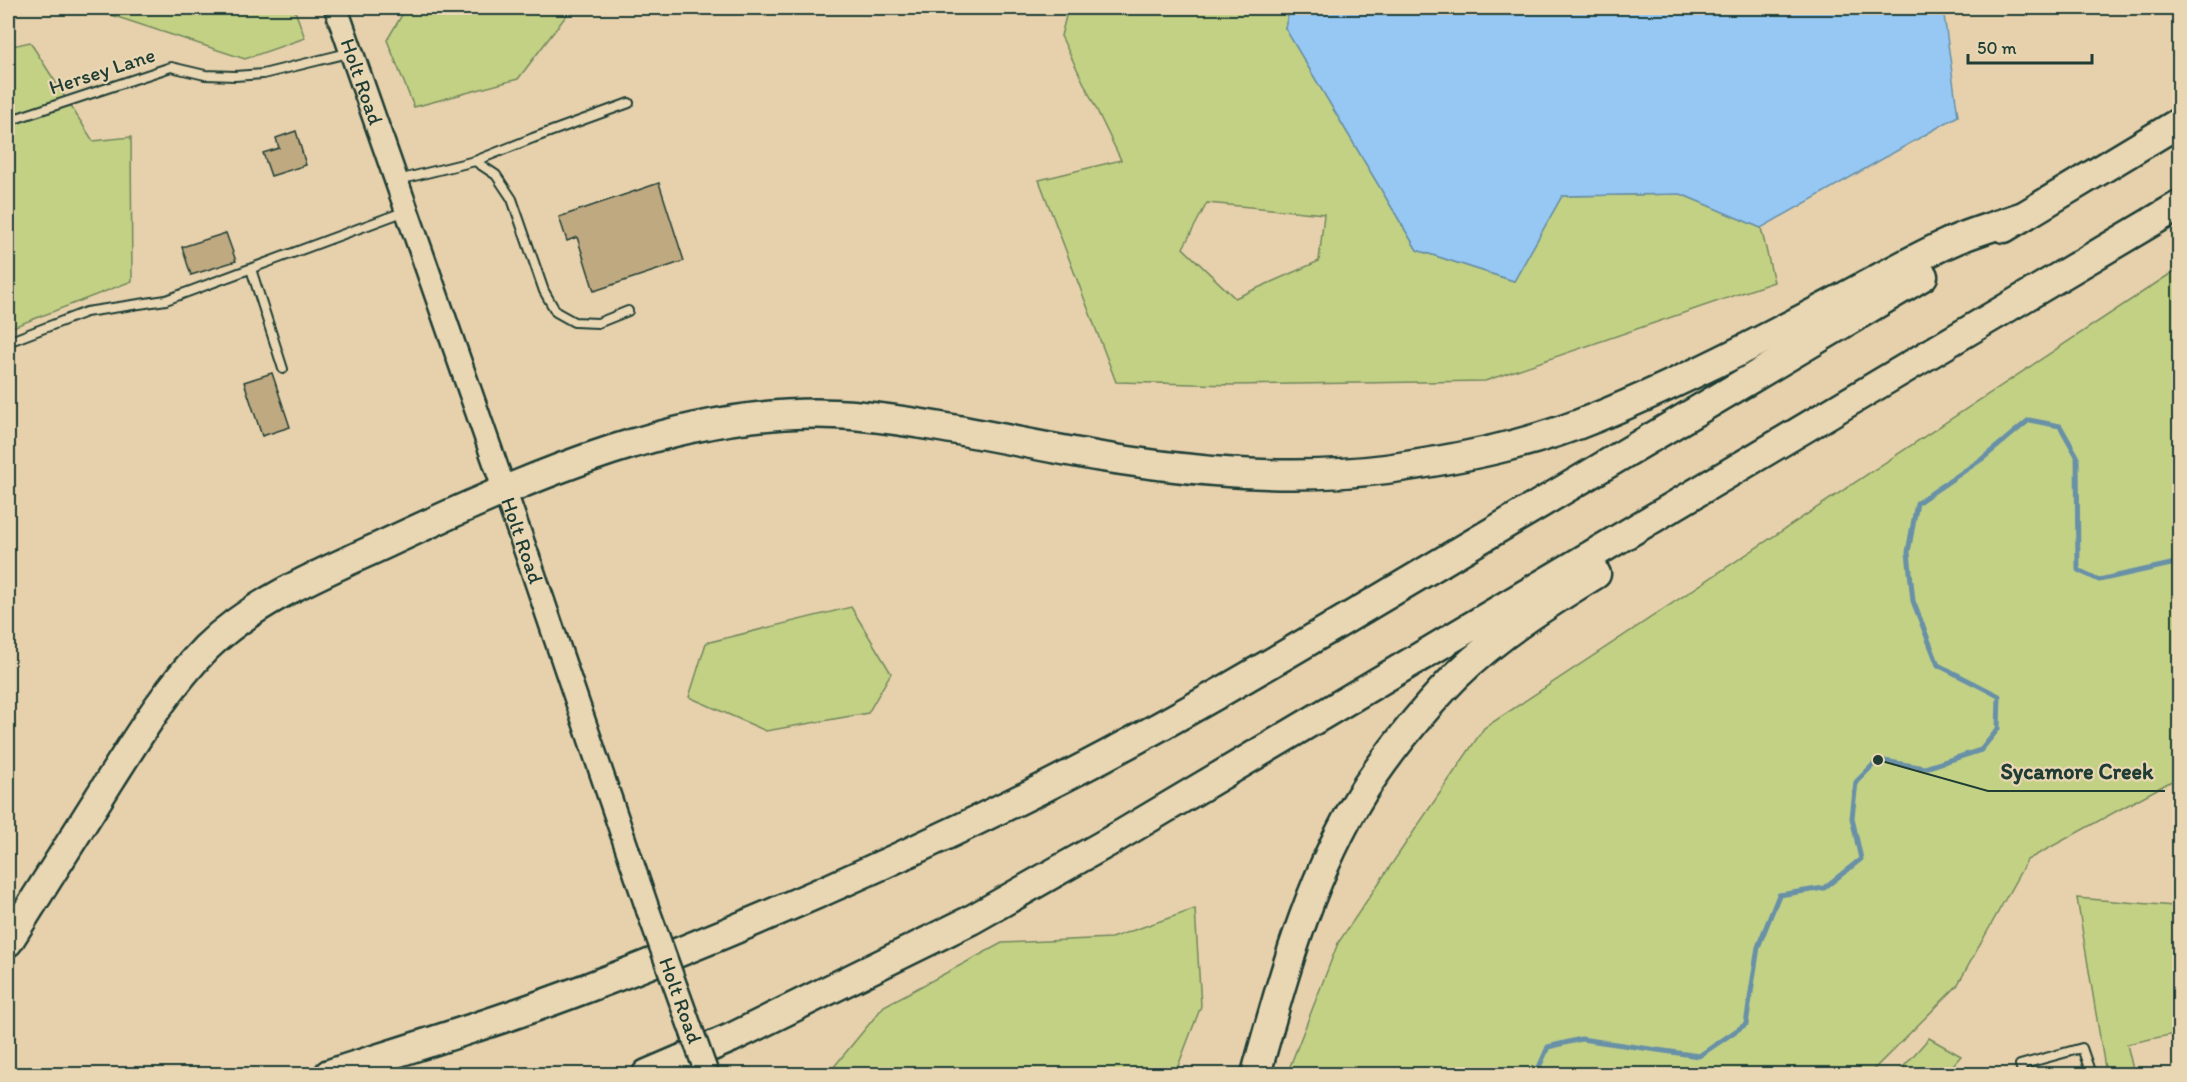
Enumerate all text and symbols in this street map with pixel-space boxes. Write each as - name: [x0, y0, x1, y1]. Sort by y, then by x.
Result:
- scale bar: [1968, 27, 2092, 65]
- street label: Holt Road: [336, 35, 389, 129]
- text: 50 m: [1977, 37, 2017, 59]
- street label: Hersey Lane: [46, 42, 158, 99]
- street label: Holt Road: [496, 494, 549, 587]
- callout: Sycamore Creek: [1988, 751, 2165, 791]
- text: Sycamore Creek: [2001, 758, 2154, 785]
- street label: Holt Road: [654, 954, 708, 1047]

